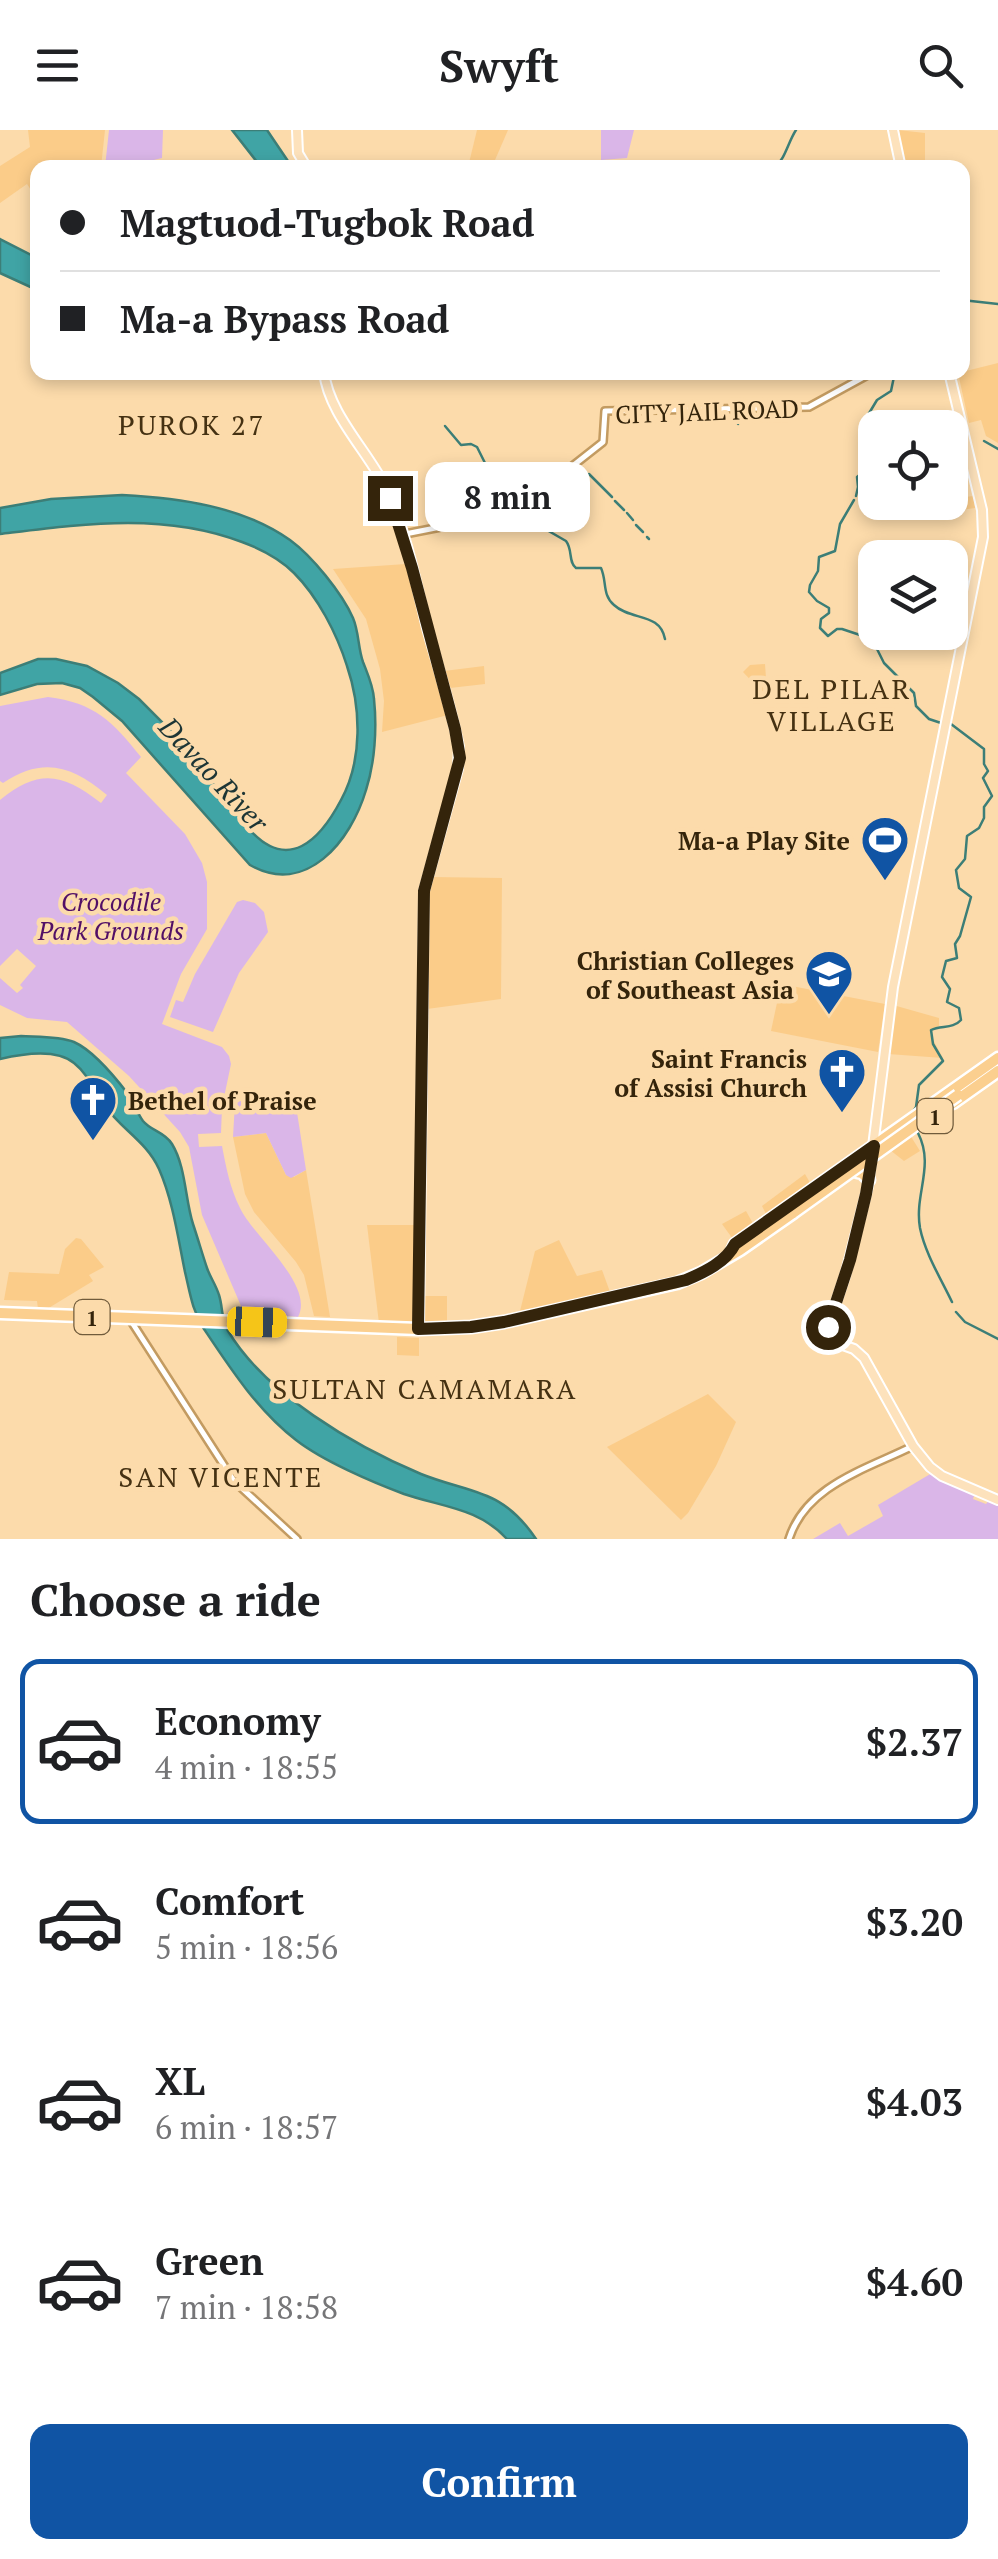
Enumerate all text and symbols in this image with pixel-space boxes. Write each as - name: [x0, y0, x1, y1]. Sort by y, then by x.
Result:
- text: Swyft: [439, 35, 559, 95]
- icon: menu: [30, 38, 85, 93]
- icon: search: [913, 38, 968, 93]
- text: Magtuod-Tugbok Road: [120, 198, 535, 248]
- text: Ma-a Bypass Road: [120, 294, 449, 344]
- street label: CITY JAIL ROAD: [615, 391, 799, 431]
- district label: PUROK 27: [118, 406, 266, 443]
- map controls: [858, 410, 968, 650]
- button: locate: [858, 410, 968, 520]
- callout: 8 min: [425, 463, 590, 533]
- route end: [368, 476, 413, 521]
- text: 8 min: [464, 476, 551, 518]
- button: layers: [858, 540, 968, 650]
- district label: DEL PILAR VILLAGE: [752, 670, 912, 739]
- water label: Davao River: [151, 708, 277, 840]
- sports icon: Ma-a Play Site: [859, 814, 911, 882]
- place label: Ma-a Play Site: [678, 824, 850, 857]
- park label: Crocodile Park Grounds: [37, 885, 184, 947]
- place label: Christian Colleges of Southeast Asia: [577, 944, 794, 1006]
- school or university icon: Christian Colleges of Southeast Asia: [803, 948, 855, 1016]
- place label: Saint Francis of Assisi Church: [614, 1042, 807, 1104]
- church icon: Saint Francis of Assisi Church: [816, 1046, 868, 1114]
- church icon: Bethel of Praise: [67, 1074, 119, 1142]
- place label: Bethel of Praise: [128, 1084, 317, 1117]
- road number: 1: [918, 1099, 952, 1133]
- road number: 1: [74, 1300, 110, 1334]
- route start: [806, 1305, 851, 1350]
- car: [226, 1306, 288, 1338]
- district label: SULTAN CAMAMARA: [272, 1370, 578, 1407]
- district label: SAN VICENTE: [118, 1458, 324, 1495]
- text: Choose a ride: [30, 1569, 321, 1629]
- text: Economy: [155, 1696, 321, 1746]
- icon: car: [35, 1697, 125, 1787]
- text: $2.37: [866, 1717, 963, 1767]
- text: 4 min · 18:55: [155, 1746, 338, 1788]
- text: Comfort: [155, 1876, 304, 1926]
- icon: car: [35, 1877, 125, 1967]
- text: $3.20: [866, 1897, 963, 1947]
- text: 5 min · 18:56: [155, 1926, 338, 1968]
- text: XL: [155, 2056, 205, 2106]
- icon: car: [35, 2057, 125, 2147]
- text: $4.03: [866, 2077, 963, 2127]
- text: 6 min · 18:57: [155, 2106, 338, 2148]
- text: Green: [155, 2236, 264, 2286]
- icon: car: [35, 2237, 125, 2327]
- text: $4.60: [866, 2257, 963, 2307]
- text: 7 min · 18:58: [155, 2286, 338, 2328]
- button: Confirm: [30, 2424, 968, 2539]

